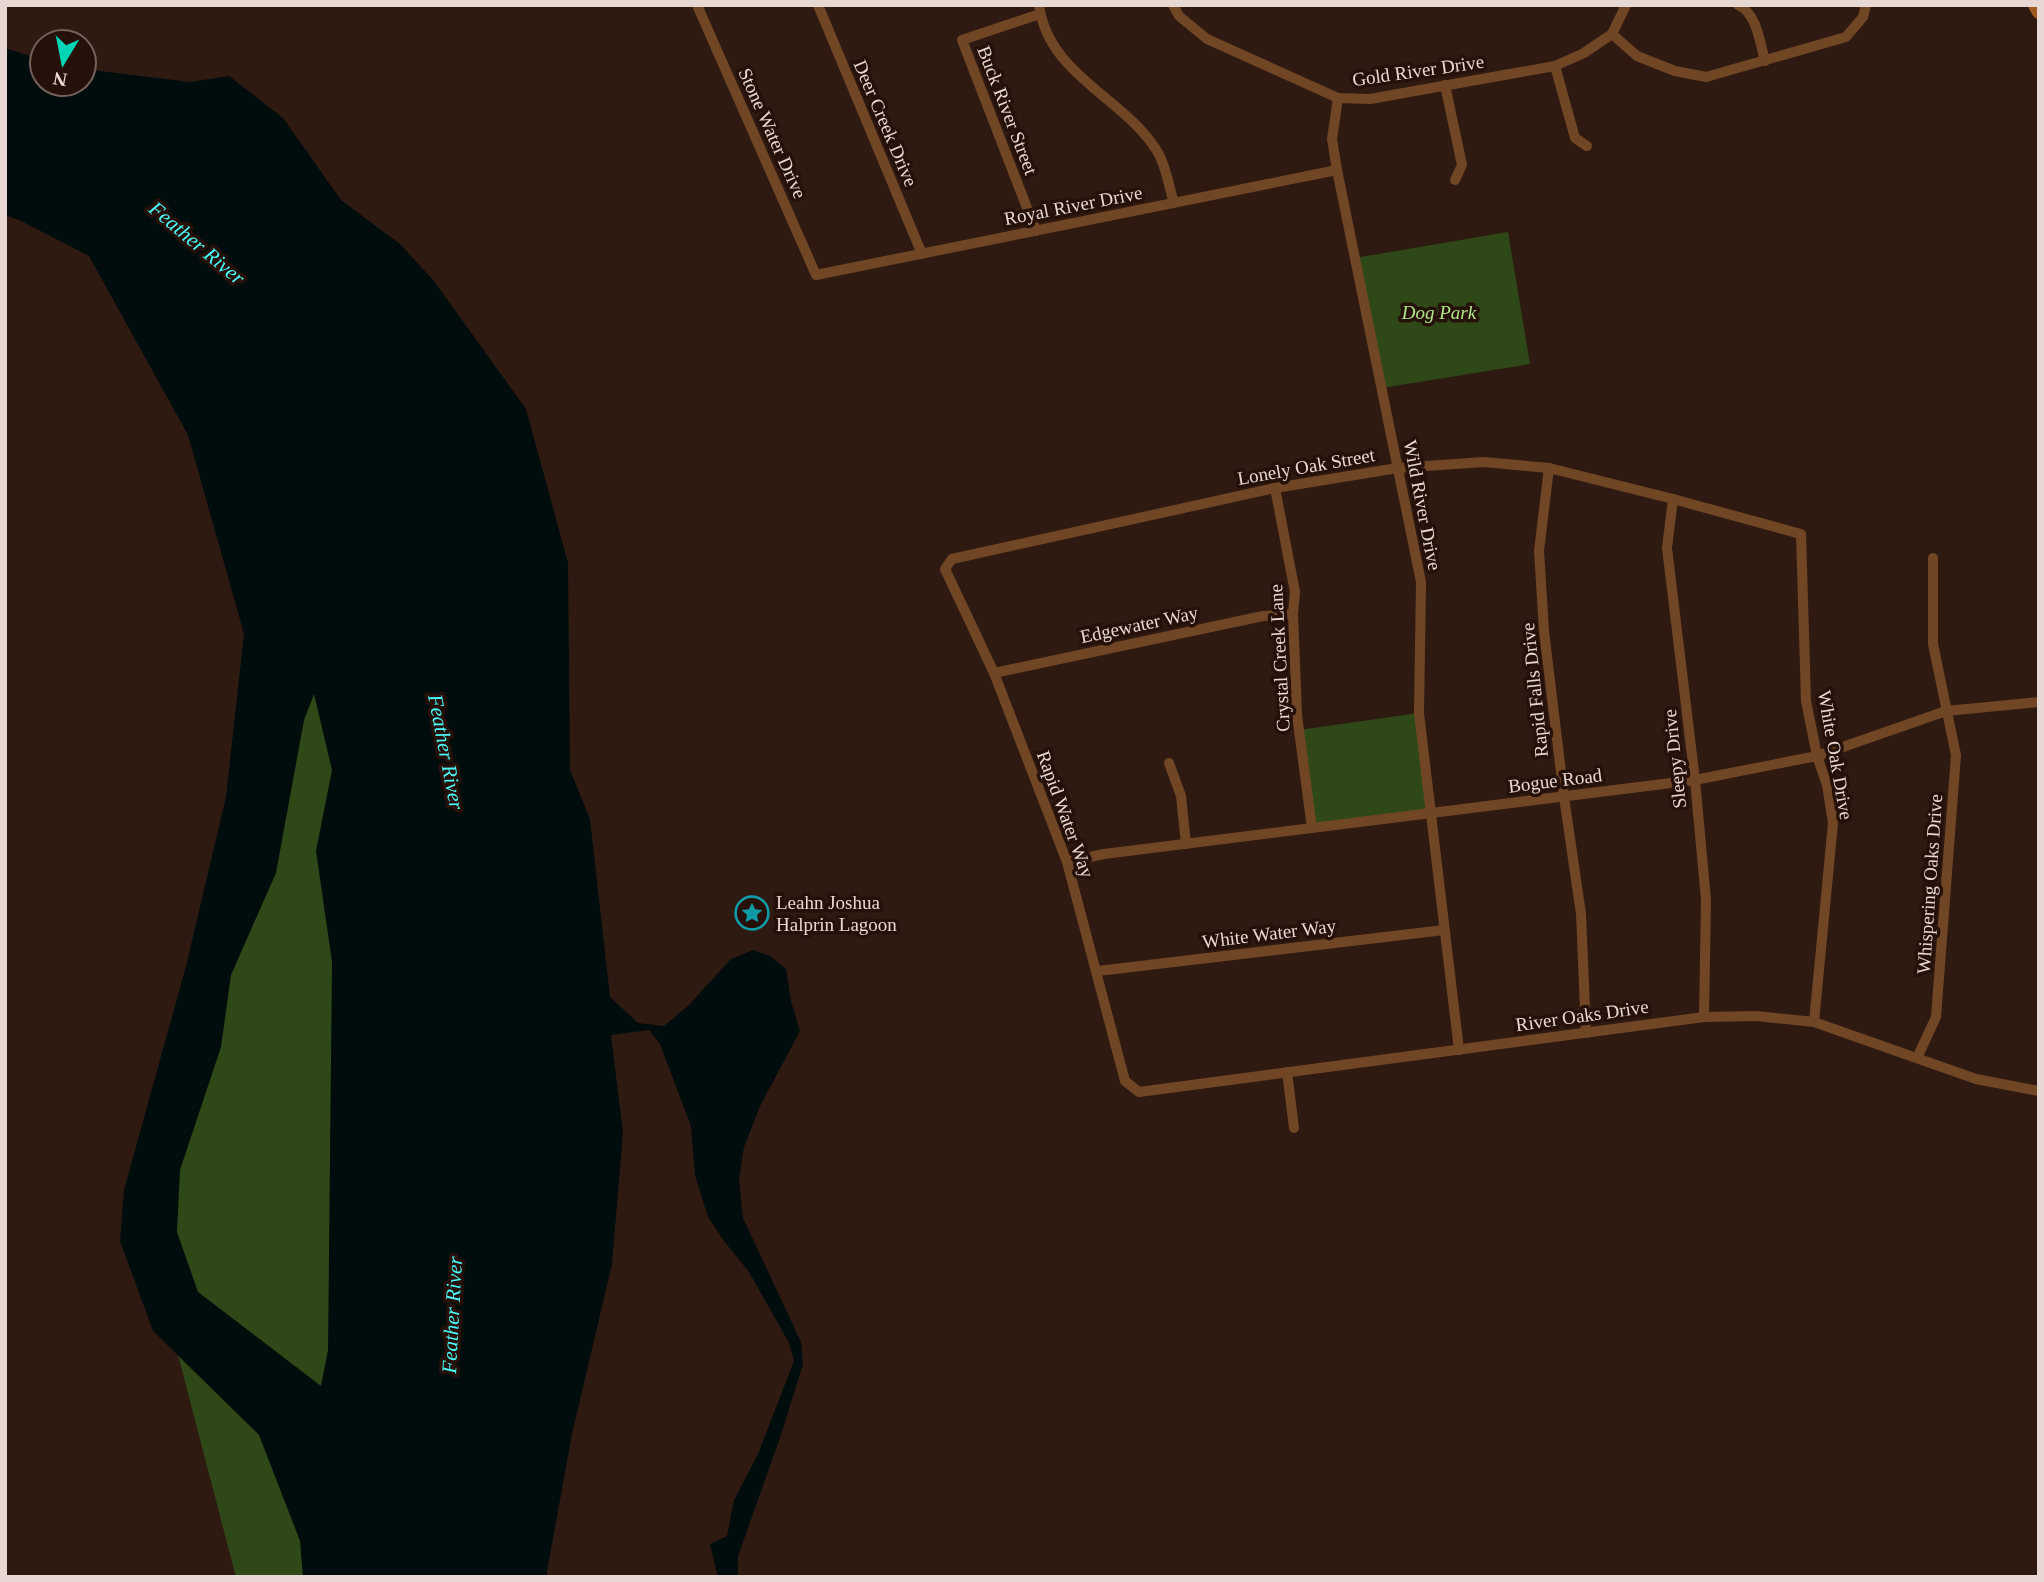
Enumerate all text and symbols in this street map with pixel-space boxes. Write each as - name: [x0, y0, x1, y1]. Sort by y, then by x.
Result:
- north arrow: [28, 28, 98, 98]
- street label: Buck River Street: [973, 43, 1042, 178]
- street label: Gold River Drive: [1351, 51, 1485, 90]
- street label: Deer Creek Drive: [849, 57, 922, 189]
- street label: Stone Water Drive: [734, 65, 811, 202]
- text: N: [51, 68, 69, 91]
- street label: Royal River Drive: [1002, 182, 1144, 229]
- water label: Feather River: [144, 195, 250, 290]
- park label: Dog Park: [1401, 302, 1477, 323]
- street label: Wild River Drive: [1400, 438, 1445, 572]
- street label: Lonely Oak Street: [1236, 444, 1377, 489]
- street label: Crystal Creek Lane: [1265, 584, 1294, 732]
- street label: Edgewater Way: [1078, 602, 1200, 647]
- street label: Rapid Falls Drive: [1517, 622, 1552, 758]
- street label: White Oak Drive: [1814, 689, 1857, 821]
- water label: Feather River: [423, 691, 469, 813]
- street label: Sleepy Drive: [1659, 708, 1690, 810]
- street label: Rapid Water Way: [1033, 748, 1098, 881]
- street label: Bogue Road: [1507, 764, 1604, 797]
- street label: Whispering Oaks Drive: [1913, 793, 1946, 975]
- place label: Leahn Joshua Halprin Lagoon: [776, 892, 897, 935]
- place icon: Leahn Joshua Halprin Lagoon: [733, 894, 771, 932]
- street label: White Water Way: [1201, 915, 1338, 952]
- street label: River Oaks Drive: [1514, 996, 1650, 1035]
- water label: Feather River: [437, 1255, 467, 1375]

